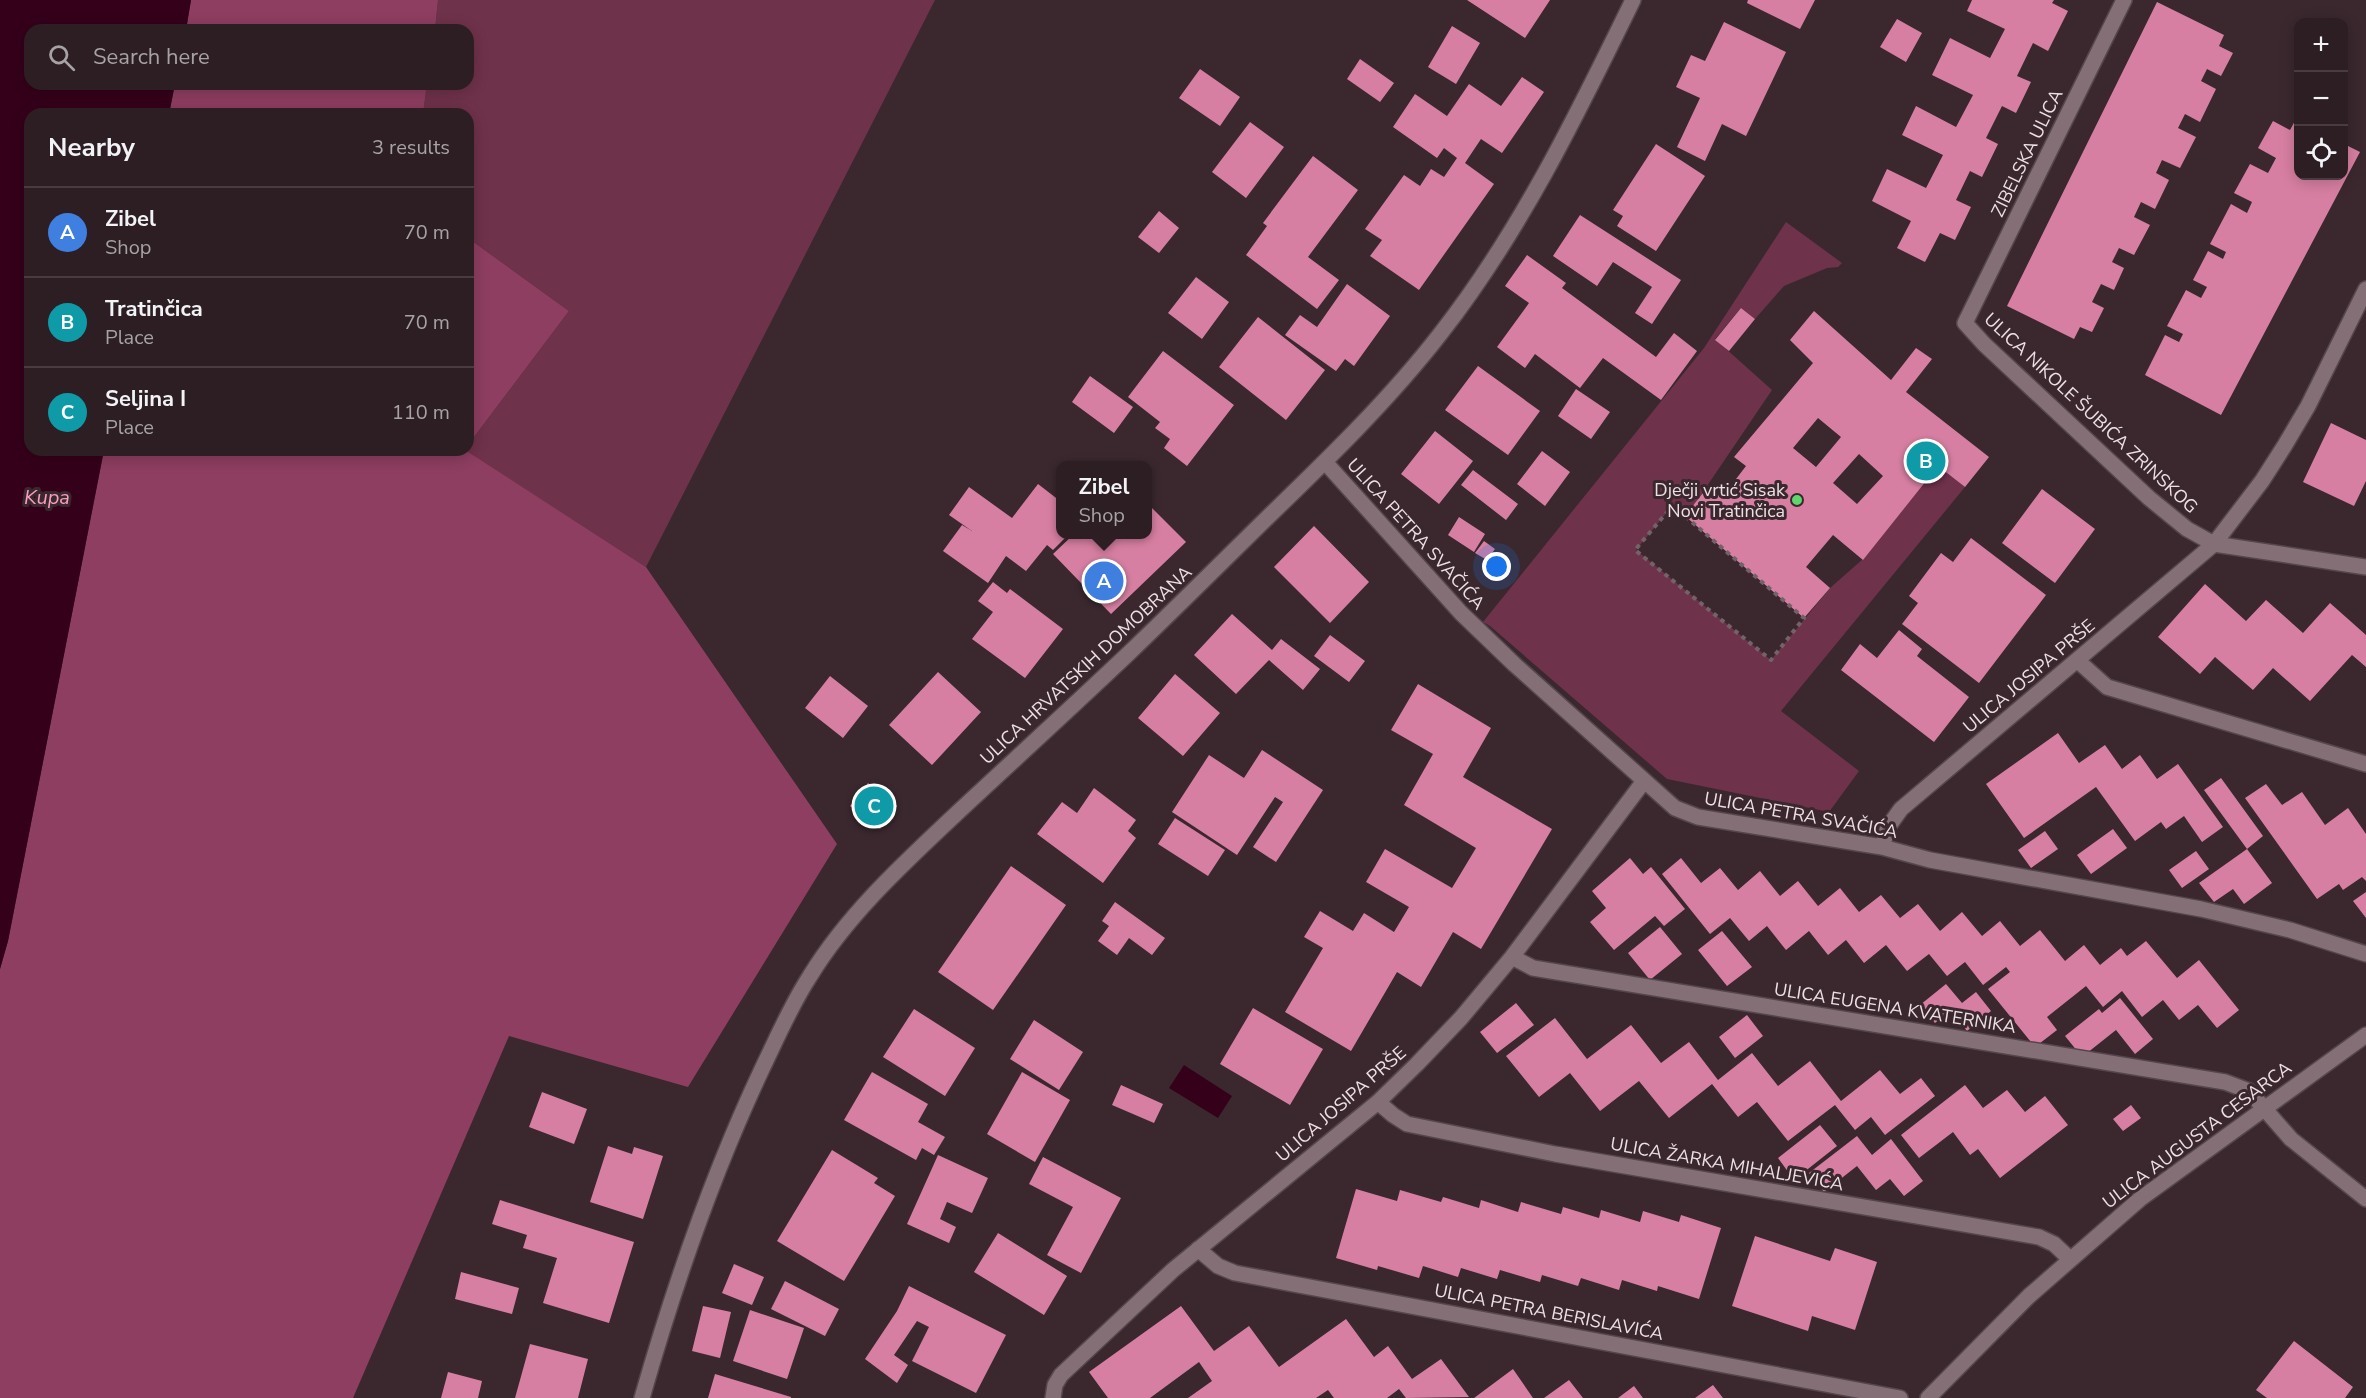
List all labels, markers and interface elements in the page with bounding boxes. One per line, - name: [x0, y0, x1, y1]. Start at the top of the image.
- map controls: [2294, 18, 2348, 180]
- button: +: [2294, 18, 2348, 72]
- search box: [24, 24, 474, 90]
- icon: search: [45, 41, 78, 74]
- text: Search here: [93, 42, 210, 72]
- button: −: [2294, 72, 2348, 126]
- street label: ZIBELSKA ULICA: [1986, 85, 2068, 221]
- button: locate: [2294, 126, 2348, 180]
- text: Nearby: [48, 130, 135, 165]
- text: 3 results: [372, 134, 450, 161]
- text: Zibel: [105, 204, 156, 234]
- text: A: [60, 219, 75, 246]
- text: 70 m: [404, 219, 450, 246]
- text: Shop: [105, 234, 151, 261]
- text: Tratinčica: [105, 294, 203, 324]
- street label: ULICA NIKOLE ŠUBIĆA ZRINSKOG: [1979, 307, 2203, 519]
- text: B: [61, 309, 74, 336]
- text: 70 m: [404, 309, 450, 336]
- text: Place: [105, 324, 154, 351]
- text: Seljina I: [105, 384, 186, 414]
- text: C: [61, 399, 74, 426]
- text: 110 m: [392, 399, 450, 426]
- text: Place: [105, 414, 154, 441]
- pin: B: [1906, 438, 1946, 484]
- street label: ULICA PETRA SVAČIĆA: [1342, 453, 1490, 615]
- popup: [1056, 461, 1152, 539]
- text: Zibel: [1078, 472, 1130, 502]
- place label: Dječji vrtić Sisak Novi Tratinčica: [1654, 478, 1786, 523]
- water label: Kupa: [24, 484, 70, 511]
- marker: Dječji vrtić Sisak Novi Tratinčica: [1790, 493, 1804, 507]
- text: Shop: [1078, 502, 1125, 529]
- your location: [1482, 552, 1511, 581]
- pin: A: [1084, 558, 1124, 604]
- street label: ULICA HRVATSKIH DOMOBRANA: [976, 561, 1196, 769]
- street label: ULICA JOSIPA PRŠE: [1958, 614, 2100, 738]
- pin: C: [854, 784, 894, 828]
- street label: ULICA PETRA SVAČIĆA: [1702, 786, 1900, 844]
- street label: ULICA EUGENA KVATERNIKA: [1772, 977, 2018, 1039]
- street label: ULICA JOSIPA PRŠE: [1271, 1041, 1411, 1167]
- street label: ULICA AUGUSTA CESARCA: [2098, 1056, 2296, 1214]
- street label: ULICA ŽARKA MIHALJEVIĆA: [1608, 1132, 1846, 1196]
- street label: ULICA PETRA BERISLAVIĆA: [1432, 1278, 1666, 1346]

